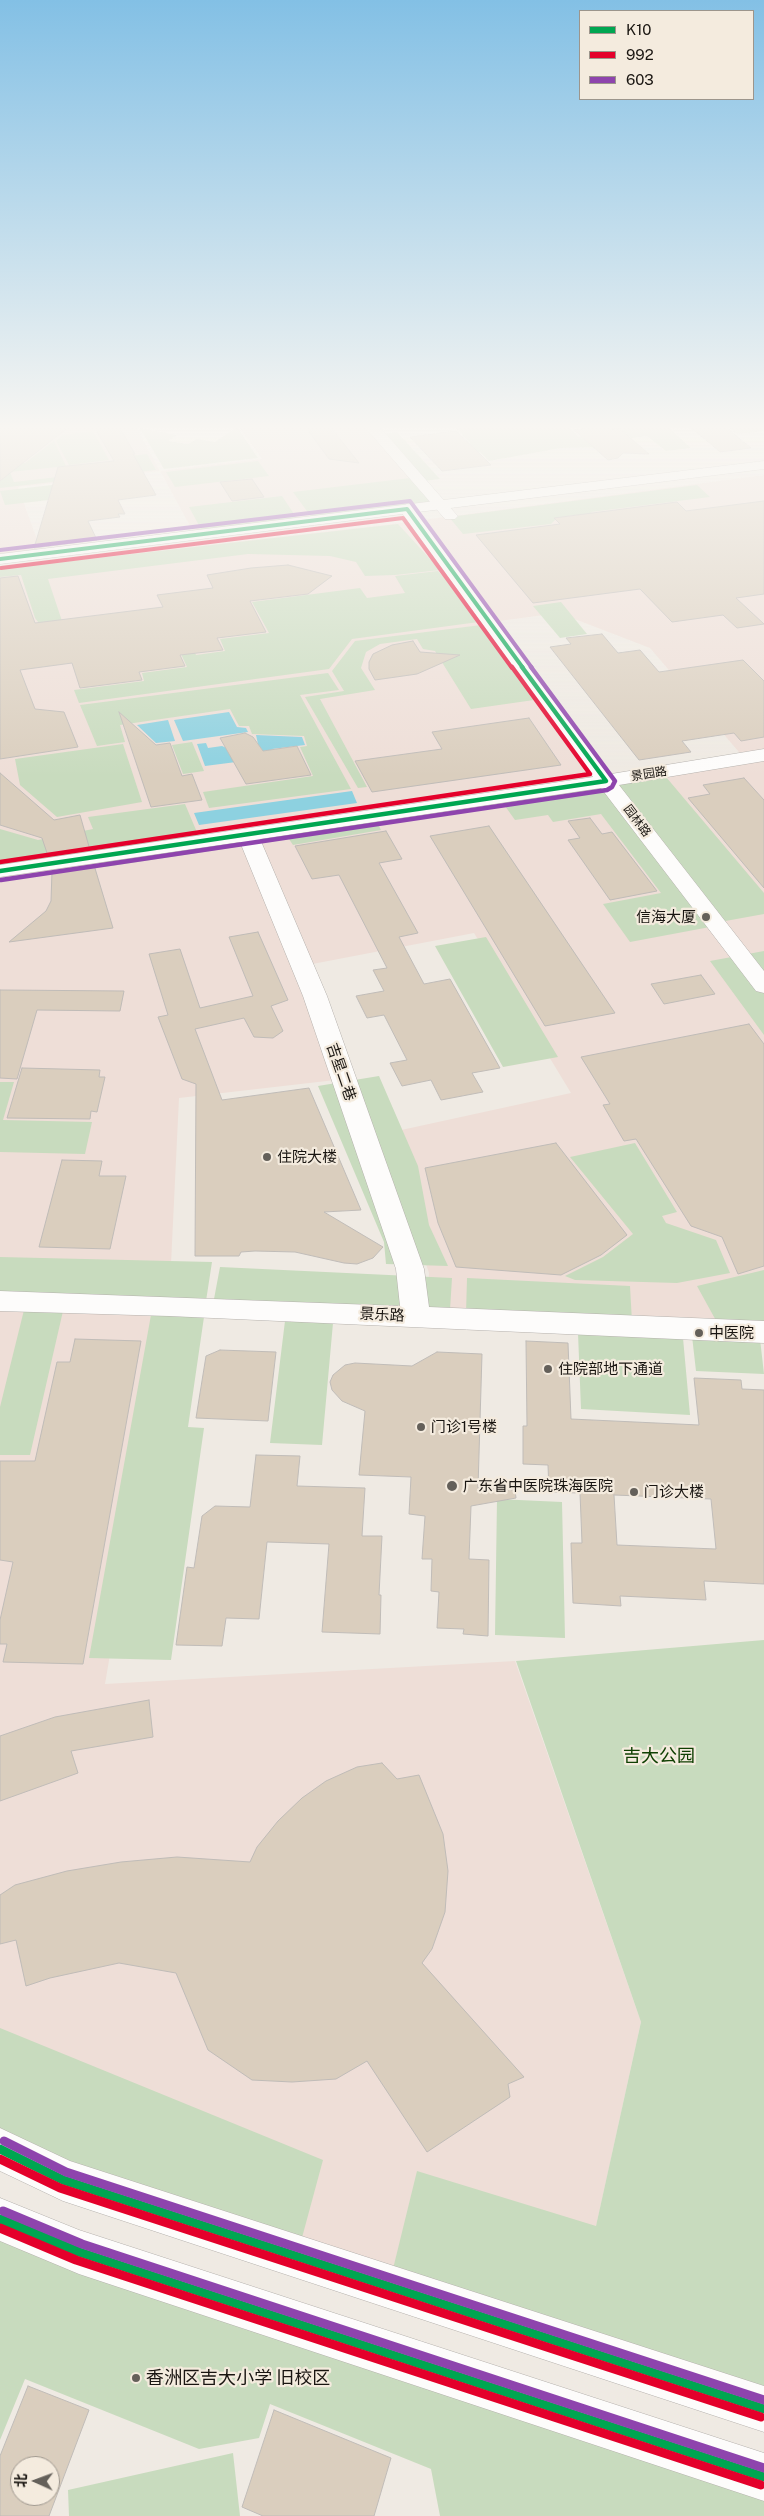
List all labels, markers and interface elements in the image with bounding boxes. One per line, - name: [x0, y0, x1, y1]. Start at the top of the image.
- legend: [579, 10, 754, 100]
- text: K10: [626, 21, 652, 38]
- text: 992: [626, 46, 654, 63]
- text: 603: [626, 71, 654, 88]
- street label: 景园路: [630, 764, 668, 784]
- street label: 园林路: [620, 802, 654, 840]
- place label: 信海大厦: [636, 908, 696, 926]
- marker: 信海大厦: [700, 911, 712, 923]
- street label: 吉星二巷: [323, 1041, 359, 1103]
- place label: 住院大楼: [277, 1148, 337, 1166]
- marker: 住院大楼: [261, 1151, 273, 1163]
- street label: 景乐路: [359, 1305, 405, 1325]
- place label: 中医院: [709, 1324, 754, 1342]
- marker: 中医院: [693, 1327, 705, 1339]
- place label: 住院部地下通道: [558, 1360, 663, 1378]
- marker: 住院部地下通道: [542, 1363, 554, 1375]
- place label: 门诊1号楼: [431, 1418, 497, 1436]
- marker: 门诊1号楼: [415, 1421, 427, 1433]
- place label: 广东省中医院珠海医院: [463, 1477, 613, 1495]
- marker: 广东省中医院珠海医院: [445, 1479, 459, 1493]
- place label: 门诊大楼: [644, 1483, 704, 1501]
- marker: 门诊大楼: [628, 1486, 640, 1498]
- park label: 吉大公园: [623, 1745, 695, 1767]
- place label: 香洲区吉大小学 旧校区: [146, 2367, 330, 2389]
- marker: 香洲区吉大小学 旧校区: [130, 2372, 142, 2384]
- north arrow: [10, 2456, 60, 2506]
- text: 北: [13, 2473, 29, 2488]

